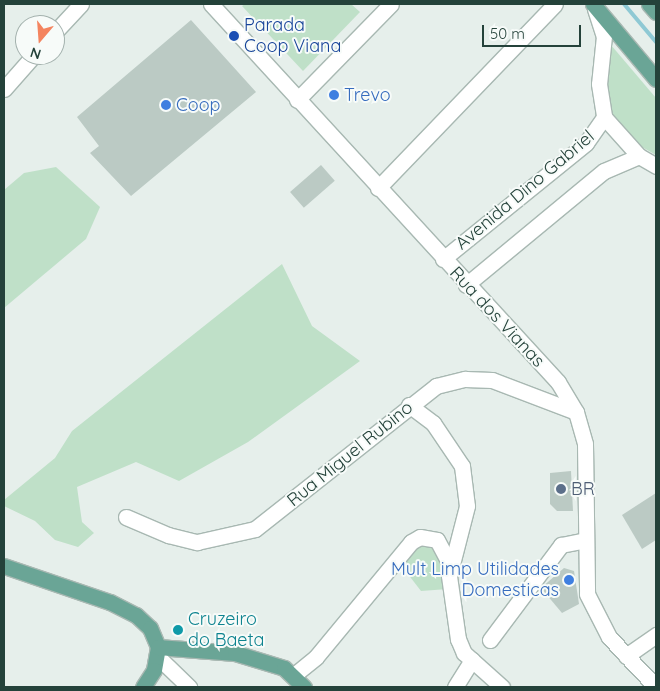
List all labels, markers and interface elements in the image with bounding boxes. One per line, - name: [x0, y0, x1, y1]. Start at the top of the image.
- north arrow: [15, 15, 65, 65]
- place label: Parada Coop Viana: [244, 15, 341, 58]
- scale bar: [485, 15, 584, 47]
- text: 50 m: [490, 24, 525, 43]
- marker: Parada Coop Viana: [228, 30, 240, 42]
- text: N: [28, 43, 43, 63]
- place label: Trevo: [344, 84, 391, 106]
- marker: Trevo: [328, 89, 340, 101]
- place label: Coop: [176, 94, 220, 116]
- marker: Coop: [160, 99, 172, 111]
- street label: Avenida Dino Gabriel: [451, 126, 599, 254]
- street label: Rua dos Vianas: [445, 262, 549, 372]
- street label: Rua Miguel Rubino: [283, 397, 417, 511]
- place label: BR: [571, 478, 595, 500]
- marker: BR: [555, 483, 567, 495]
- place label: Mult Limp Utilidades Domesticas: [391, 559, 559, 602]
- marker: Mult Limp Utilidades Domesticas: [563, 574, 575, 586]
- place label: Cruzeiro do Baeta: [188, 609, 264, 652]
- marker: Cruzeiro do Baeta: [172, 624, 184, 636]

